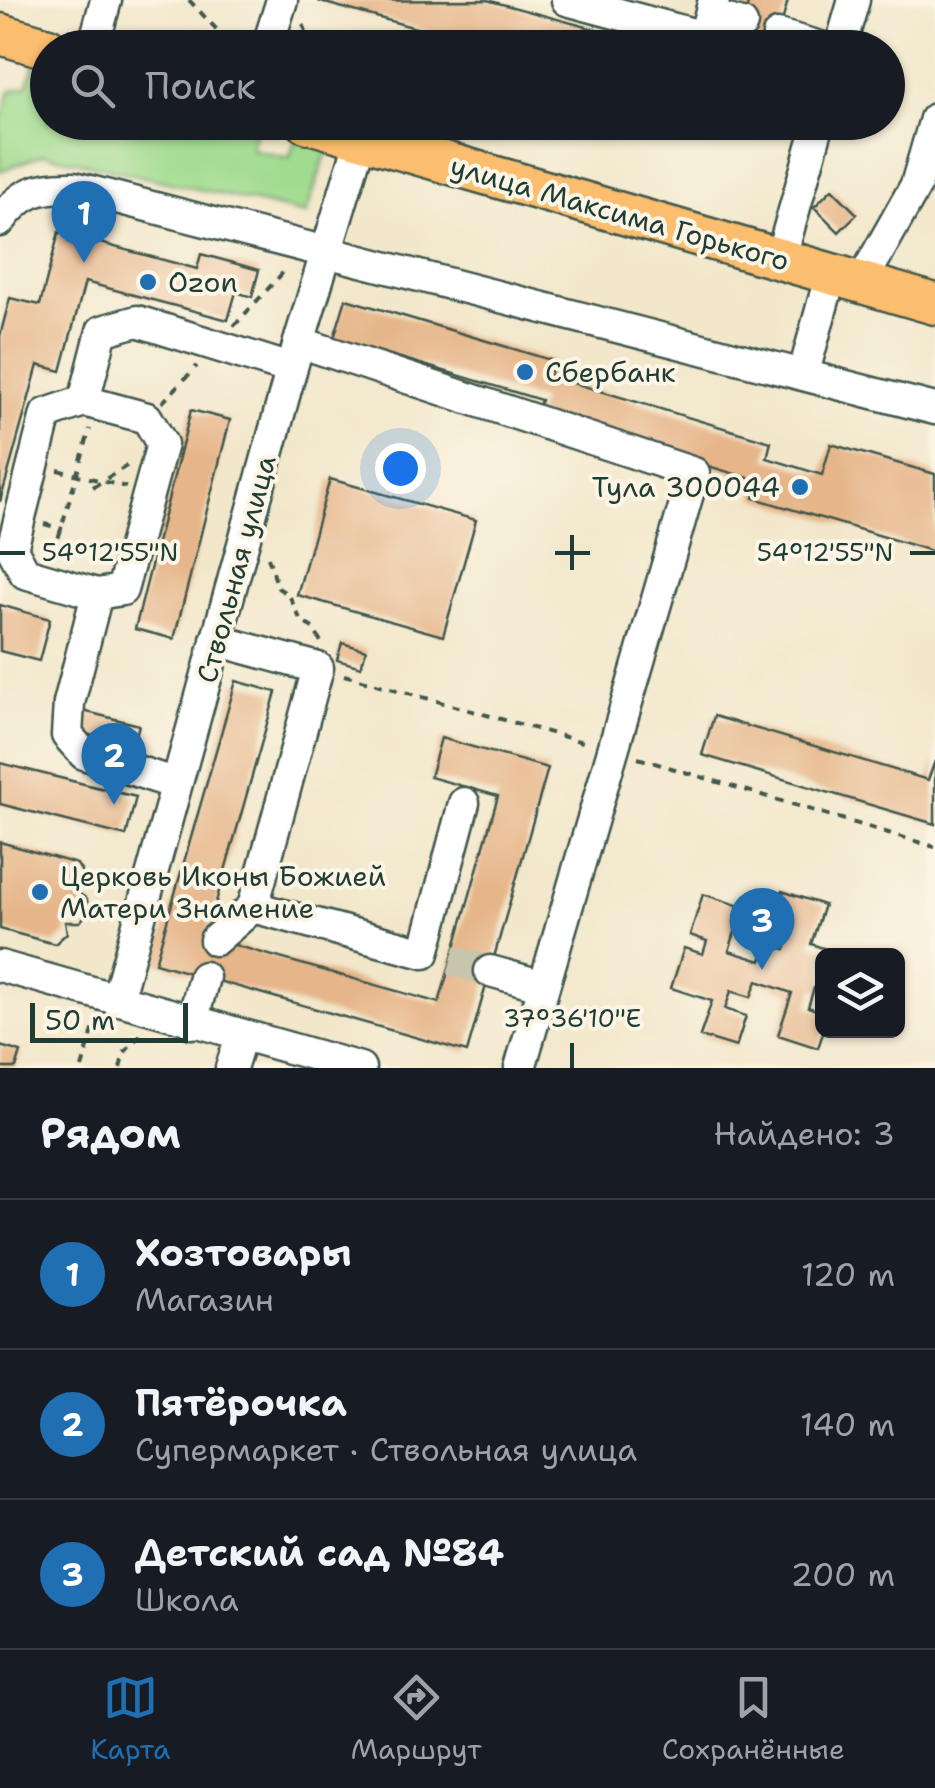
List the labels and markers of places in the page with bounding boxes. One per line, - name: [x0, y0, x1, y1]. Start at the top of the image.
- pin: 1: [52, 180, 116, 263]
- place label: Ozon: [168, 263, 238, 301]
- marker: Ozon: [137, 271, 159, 293]
- place label: Сбербанк: [545, 353, 676, 391]
- marker: Сбербанк: [514, 361, 536, 383]
- place label: Тула 300044: [592, 468, 780, 506]
- marker: Тула 300044: [789, 476, 811, 498]
- pin: 2: [82, 722, 146, 805]
- place label: Церковь Иконы Божией Матери Знамение: [60, 857, 386, 927]
- marker: Церковь Иконы Божией Матери Знамение: [29, 881, 51, 903]
- pin: 3: [730, 888, 794, 970]

